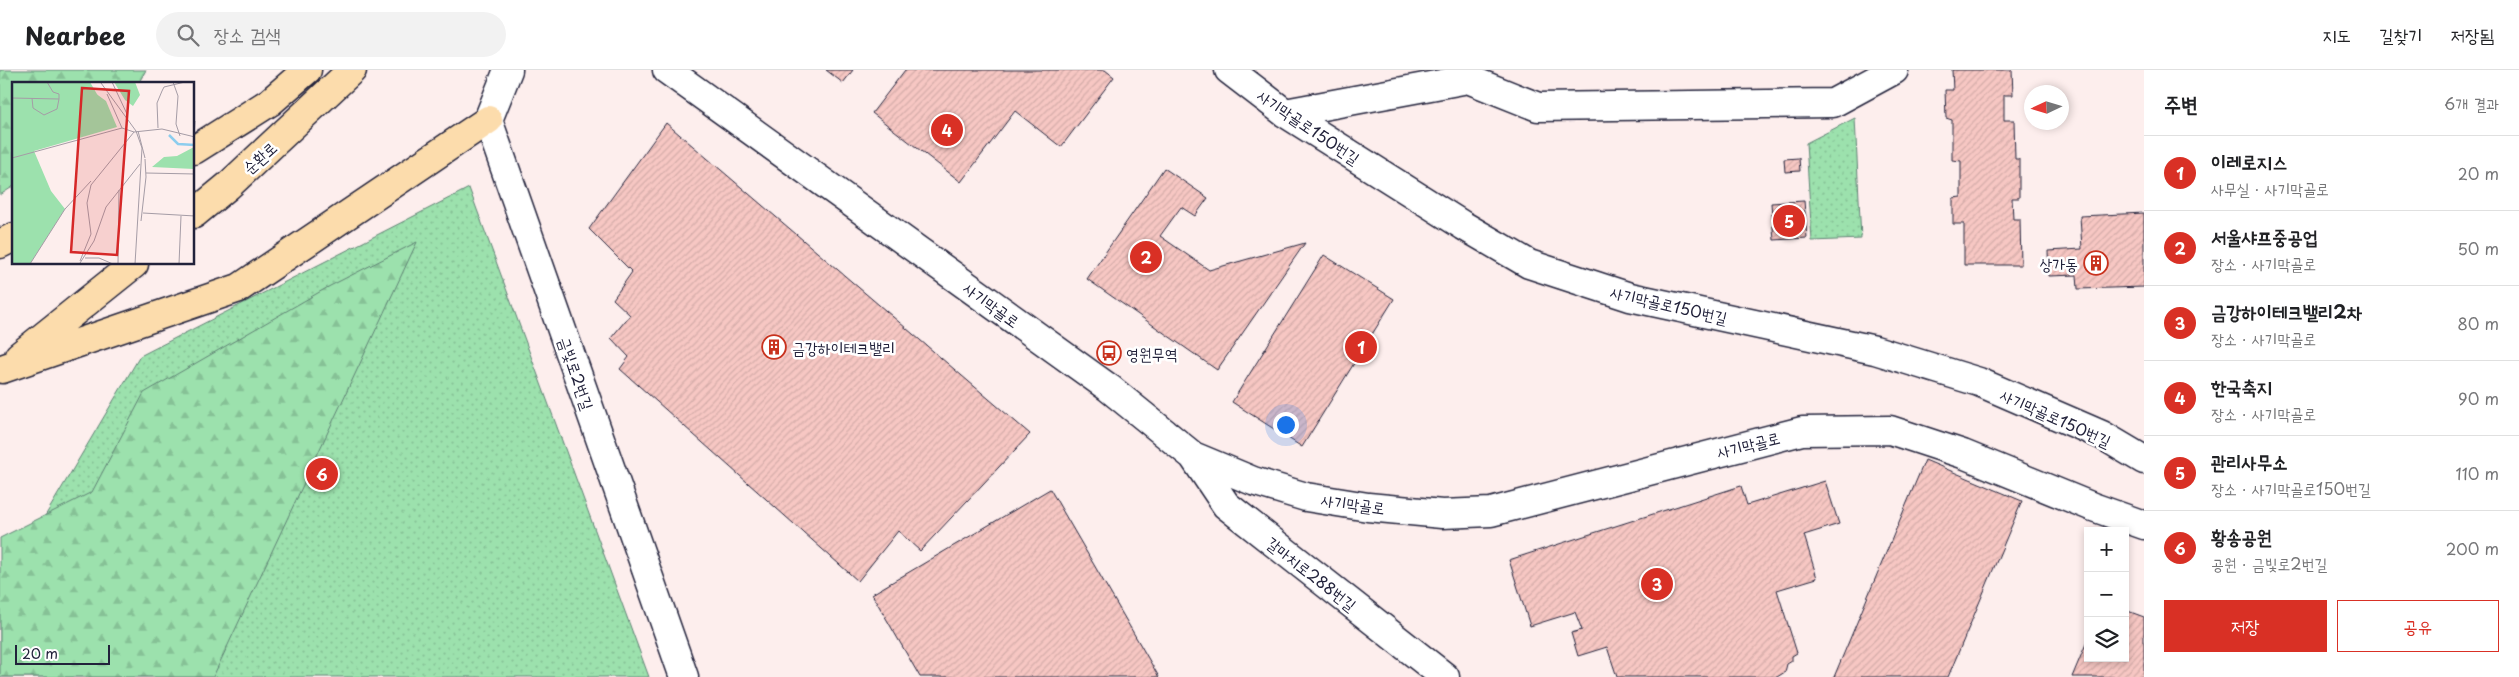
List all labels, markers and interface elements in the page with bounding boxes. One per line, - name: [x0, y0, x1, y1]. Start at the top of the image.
- search box: [156, 12, 506, 57]
- text: Nearbee: [25, 17, 126, 53]
- text: 장소 검색: [214, 20, 281, 48]
- icon: search: [174, 21, 202, 49]
- text: 지도: [2322, 21, 2351, 48]
- text: 길찾기: [2379, 21, 2423, 48]
- text: 저장됨: [2451, 21, 2494, 48]
- inset map: [12, 82, 195, 265]
- street label: 사기막골로150번길: [1253, 83, 1365, 169]
- north arrow: [2024, 85, 2069, 130]
- text: 주변: [2164, 87, 2198, 119]
- text: 6개 결과: [2444, 91, 2499, 115]
- pin: 4: [931, 111, 963, 149]
- street label: 순환로: [237, 135, 281, 179]
- text: 이레로지스: [2211, 147, 2287, 175]
- text: 1: [2176, 161, 2184, 185]
- text: 20 m: [2458, 161, 2499, 185]
- text: 사무실 · 사기막골로: [2211, 176, 2329, 200]
- pin: 5: [1773, 202, 1805, 240]
- text: 서울샤프중공업: [2211, 222, 2318, 250]
- text: 2: [2174, 236, 2186, 260]
- text: 50 m: [2458, 236, 2499, 260]
- pin: 2: [1130, 238, 1162, 276]
- building icon: 상가동: [2083, 250, 2109, 276]
- place label: 상가동: [2039, 251, 2078, 275]
- text: 장소 · 사기막골로: [2211, 251, 2316, 275]
- street label: 사기막골로: [959, 275, 1025, 333]
- street label: 사기막골로150번길: [1608, 279, 1730, 329]
- text: 금강하이테크밸리2차: [2211, 297, 2362, 325]
- text: 3: [2175, 311, 2185, 335]
- text: 80 m: [2457, 311, 2499, 335]
- text: 장소 · 사기막골로: [2211, 326, 2316, 350]
- pin: 1: [1345, 328, 1377, 366]
- street label: 금빛로2번길: [553, 333, 601, 413]
- building icon: 금강하이테크밸리: [761, 334, 787, 360]
- place label: 금강하이테크밸리: [792, 335, 895, 359]
- bus stop icon: 영원무역: [1096, 340, 1122, 366]
- place label: 영원무역: [1126, 341, 1178, 365]
- text: 한국축지: [2211, 372, 2272, 400]
- street label: 사기막골로150번길: [1997, 382, 2115, 452]
- text: 4: [2175, 386, 2185, 410]
- text: 90 m: [2458, 386, 2499, 410]
- text: 장소 · 사기막골로: [2211, 401, 2316, 425]
- your location: [1273, 412, 1299, 438]
- street label: 사기막골로: [1714, 425, 1782, 463]
- text: 관리사무소: [2211, 447, 2287, 475]
- pin: 6: [306, 455, 338, 493]
- text: 5: [2175, 461, 2185, 485]
- text: 110 m: [2456, 461, 2499, 485]
- text: 장소 · 사기막골로150번길: [2211, 476, 2371, 500]
- street label: 사기막골로: [1319, 487, 1387, 519]
- text: 황송공원: [2211, 522, 2272, 550]
- map controls: [2084, 527, 2129, 662]
- button: +: [2084, 527, 2129, 572]
- street label: 갈마치로288번길: [1262, 530, 1362, 616]
- text: 6: [2174, 536, 2186, 560]
- text: 200 m: [2446, 536, 2499, 560]
- text: 공원 · 금빛로2번길: [2211, 551, 2327, 575]
- pin: 3: [1641, 565, 1673, 603]
- button: −: [2084, 572, 2129, 617]
- button: 저장: [2164, 600, 2327, 652]
- button: 공유: [2337, 600, 2499, 652]
- button: layers: [2084, 617, 2129, 662]
- scale bar: [15, 642, 110, 665]
- text: 20 m: [22, 643, 58, 664]

